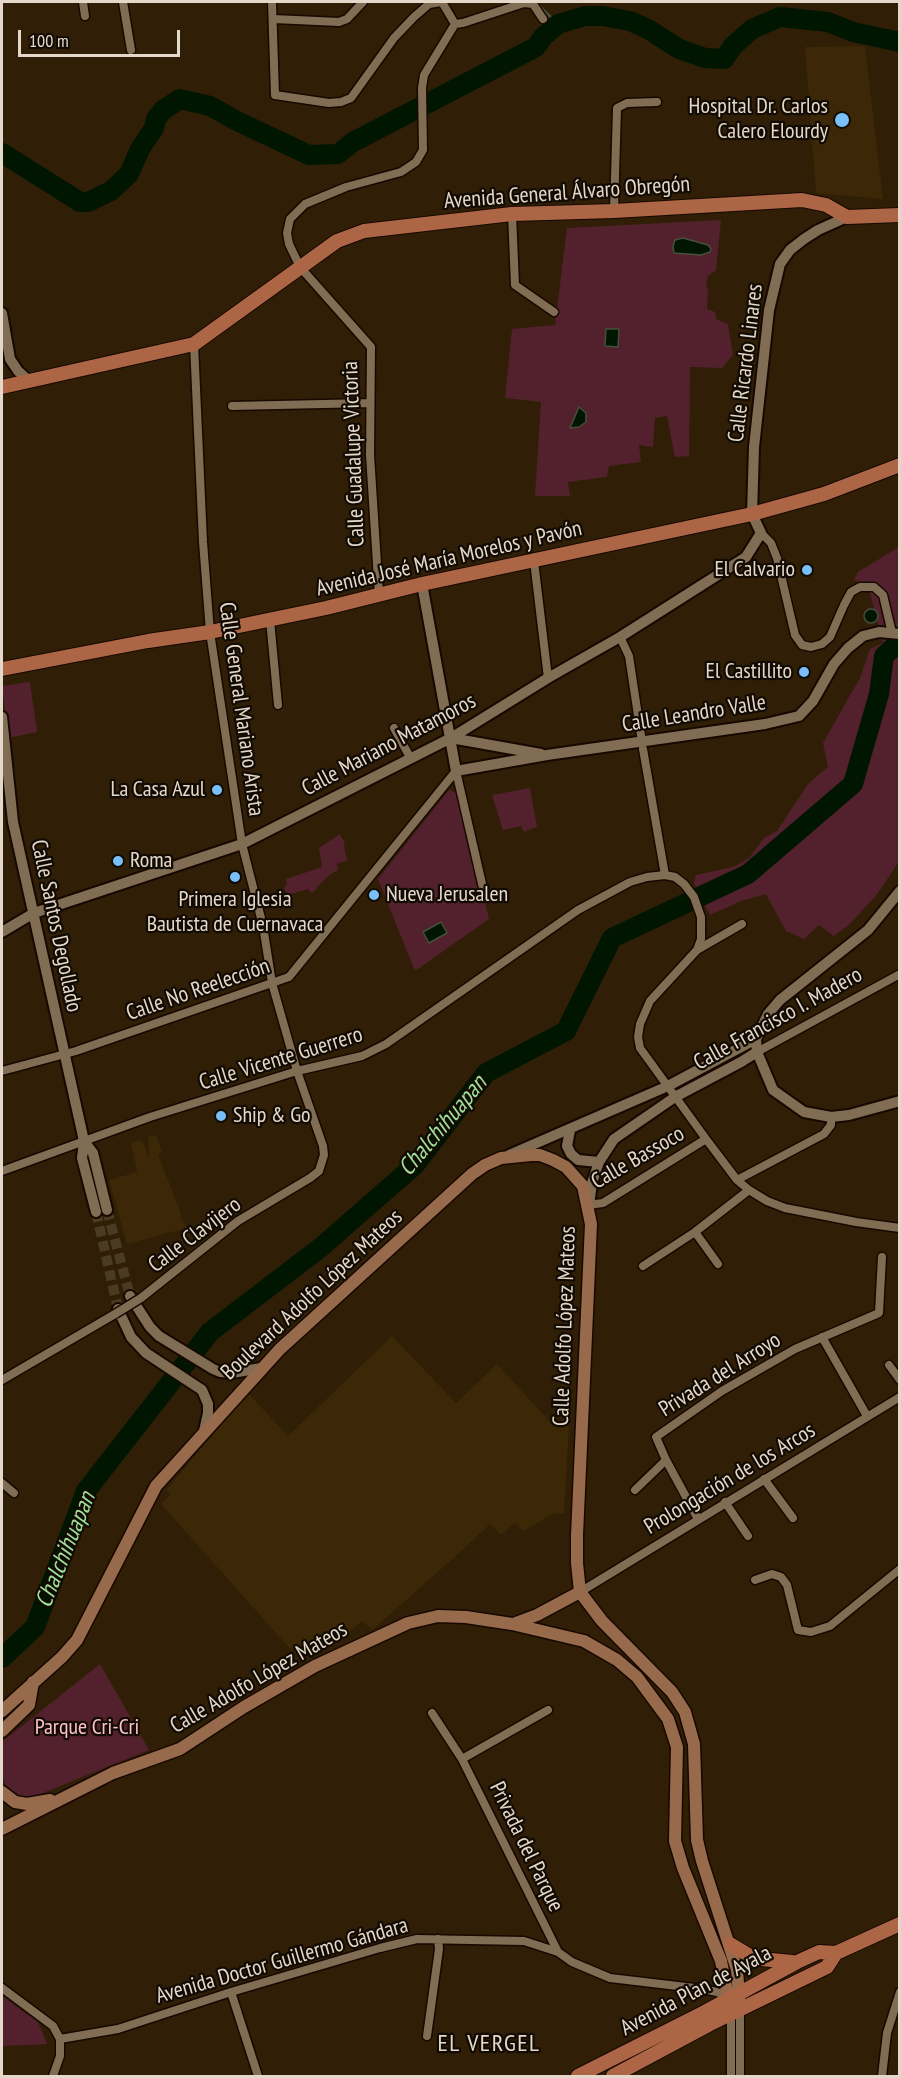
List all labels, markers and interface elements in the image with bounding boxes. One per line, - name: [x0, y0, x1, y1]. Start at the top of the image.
- scale bar: [21, 18, 183, 56]
- text: 100 m: [29, 29, 69, 52]
- place label: Hospital Dr. Carlos Calero Elourdy: [689, 94, 828, 146]
- marker: Hospital Dr. Carlos Calero Elourdy: [833, 111, 851, 129]
- street label: Avenida General Álvaro Obregón: [443, 171, 691, 215]
- street label: Calle Ricardo Linares: [723, 282, 769, 444]
- street label: Calle Guadalupe Victoria: [338, 361, 370, 547]
- street label: Avenida José María Morelos y Pavón: [314, 516, 584, 602]
- place label: El Calvario: [714, 557, 795, 583]
- marker: El Calvario: [800, 563, 814, 577]
- street label: Calle General Mariano Arista: [213, 600, 269, 818]
- place label: El Castillito: [706, 659, 792, 685]
- marker: El Castillito: [797, 665, 811, 679]
- street label: Calle Mariano Matamoros: [297, 688, 481, 802]
- street label: Calle Leandro Valle: [620, 690, 768, 738]
- place label: La Casa Azul: [111, 777, 205, 803]
- marker: La Casa Azul: [210, 783, 224, 797]
- street label: Calle Santos Degollado: [25, 837, 87, 1015]
- place label: Roma: [130, 848, 172, 874]
- marker: Roma: [111, 854, 125, 868]
- marker: Primera Iglesia Bautista de Cuernavaca: [228, 870, 242, 884]
- place label: Nueva Jerusalen: [386, 882, 508, 908]
- place label: Primera Iglesia Bautista de Cuernavaca: [147, 887, 323, 938]
- marker: Nueva Jerusalen: [367, 888, 381, 902]
- street label: Calle No Reelección: [123, 953, 273, 1027]
- street label: Calle Francisco I. Madero: [689, 962, 867, 1076]
- street label: Calle Vicente Guerrero: [196, 1022, 366, 1096]
- water label: Chalchihuapan: [393, 1070, 493, 1182]
- place label: Ship & Go: [233, 1103, 311, 1129]
- marker: Ship & Go: [214, 1109, 228, 1123]
- street label: Calle Bassoco: [587, 1121, 689, 1195]
- street label: Calle Clavijero: [143, 1192, 247, 1278]
- street label: Boulevard Adolfo López Mateos: [216, 1204, 408, 1386]
- street label: Calle Adolfo López Mateos: [548, 1226, 582, 1426]
- street label: Privada del Arroyo: [654, 1327, 786, 1423]
- street label: Prolongación de los Arcos: [640, 1418, 820, 1540]
- water label: Chalchihuapan: [30, 1488, 102, 1612]
- street label: Calle Adolfo López Mateos: [166, 1617, 352, 1739]
- park label: Parque Cri-Cri: [35, 1715, 139, 1741]
- street label: Privada del Parque: [483, 1778, 569, 1916]
- street label: Avenida Doctor Guillermo Gándara: [153, 1912, 411, 2010]
- street label: Avenida Plan de Ayala: [616, 1940, 776, 2042]
- district label: EL VERGEL: [437, 2030, 541, 2058]

